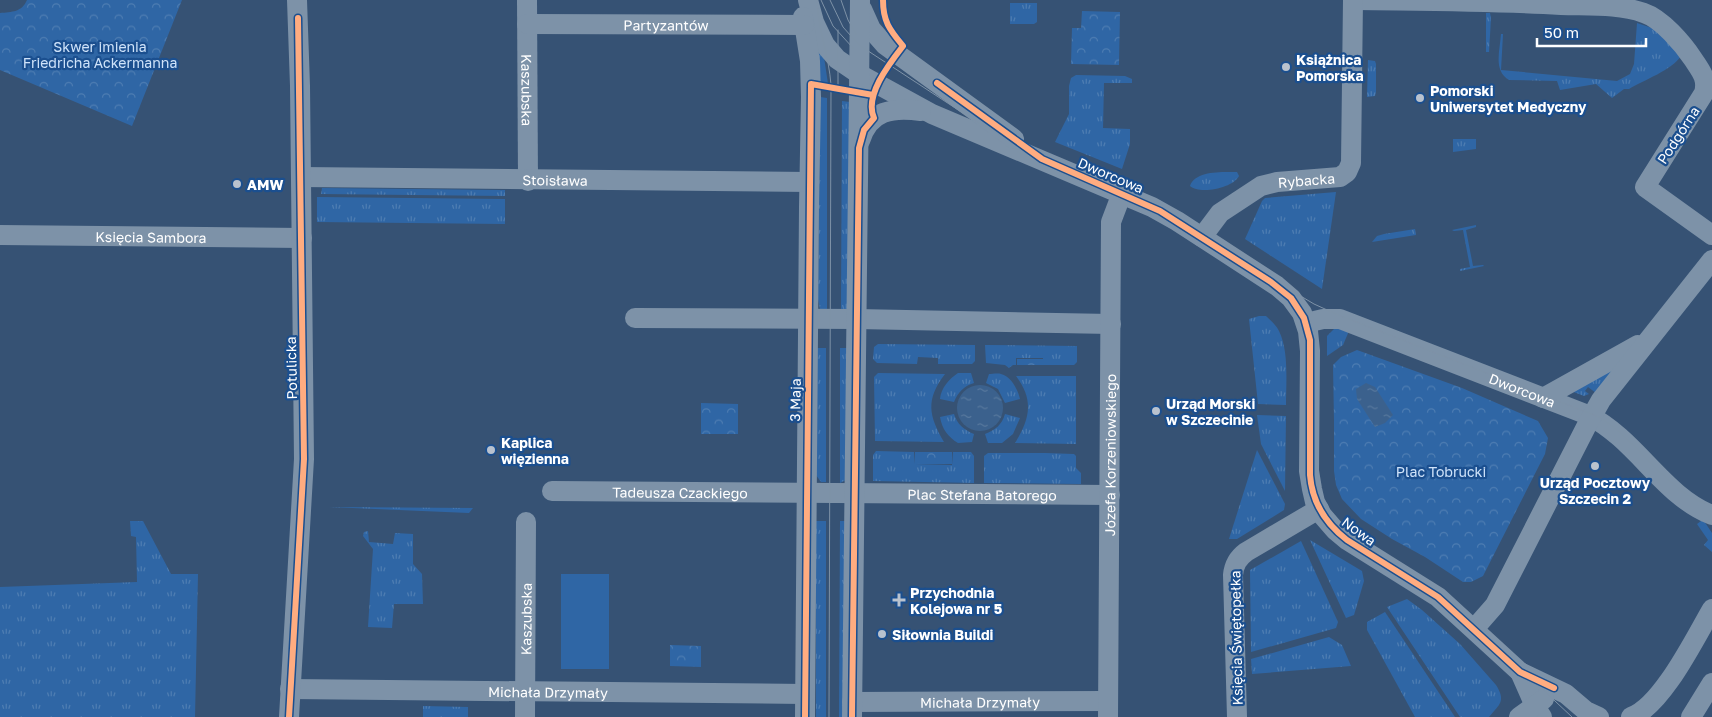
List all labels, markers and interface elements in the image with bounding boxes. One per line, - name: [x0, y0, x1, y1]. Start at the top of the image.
- scale bar: [1537, 15, 1646, 47]
- street label: Partyzantów: [623, 16, 709, 33]
- text: 50 m: [1544, 23, 1579, 41]
- park label: Skwer imienia Friedricha Ackermanna: [23, 38, 177, 71]
- place label: Książnica Pomorska: [1296, 51, 1364, 84]
- street label: Kaszubska: [519, 54, 536, 126]
- marker: Książnica Pomorska: [1280, 61, 1292, 73]
- place label: Pomorski Uniwersytet Medyczny: [1430, 82, 1587, 115]
- marker: Pomorski Uniwersytet Medyczny: [1414, 92, 1426, 104]
- street label: Podgórna: [1653, 103, 1703, 167]
- street label: Dworcowa: [1076, 154, 1146, 196]
- street label: Rybacka: [1277, 169, 1336, 190]
- street label: Stoisława: [522, 171, 588, 188]
- place label: AMW: [247, 176, 283, 193]
- marker: AMW: [231, 178, 243, 190]
- street label: Księcia Sambora: [95, 227, 207, 246]
- street label: Potulicka: [282, 336, 300, 400]
- street label: Dworcowa: [1487, 369, 1558, 410]
- street label: Józefa Korzeniowskiego: [1101, 374, 1119, 536]
- street label: 3 Maja: [786, 378, 804, 422]
- place label: Urząd Morski w Szczecinie: [1166, 395, 1255, 428]
- marker: Urząd Morski w Szczecinie: [1150, 405, 1162, 417]
- place label: Kaplica więzienna: [501, 434, 569, 467]
- marker: Kaplica więzienna: [485, 444, 497, 456]
- marker: Urząd Pocztowy Szczecin 2: [1589, 460, 1601, 472]
- park label: Plac Tobrucki: [1396, 463, 1486, 480]
- place label: Urząd Pocztowy Szczecin 2: [1540, 474, 1651, 507]
- street label: Tadeusza Czackiego: [612, 483, 748, 501]
- street label: Plac Stefana Batorego: [907, 485, 1057, 503]
- street label: Nowa: [1339, 513, 1379, 549]
- street label: Księcia Świętopełka: [1226, 570, 1246, 706]
- street label: Kaszubska: [517, 583, 534, 655]
- place label: Przychodnia Kolejowa nr 5: [910, 584, 1003, 617]
- marker: Przychodnia Kolejowa nr 5: [892, 593, 906, 607]
- place label: Siłownia Buildi: [892, 626, 994, 643]
- marker: Siłownia Buildi: [876, 628, 888, 640]
- street label: Michała Drzymały: [488, 682, 608, 701]
- street label: Michała Drzymały: [920, 693, 1040, 710]

